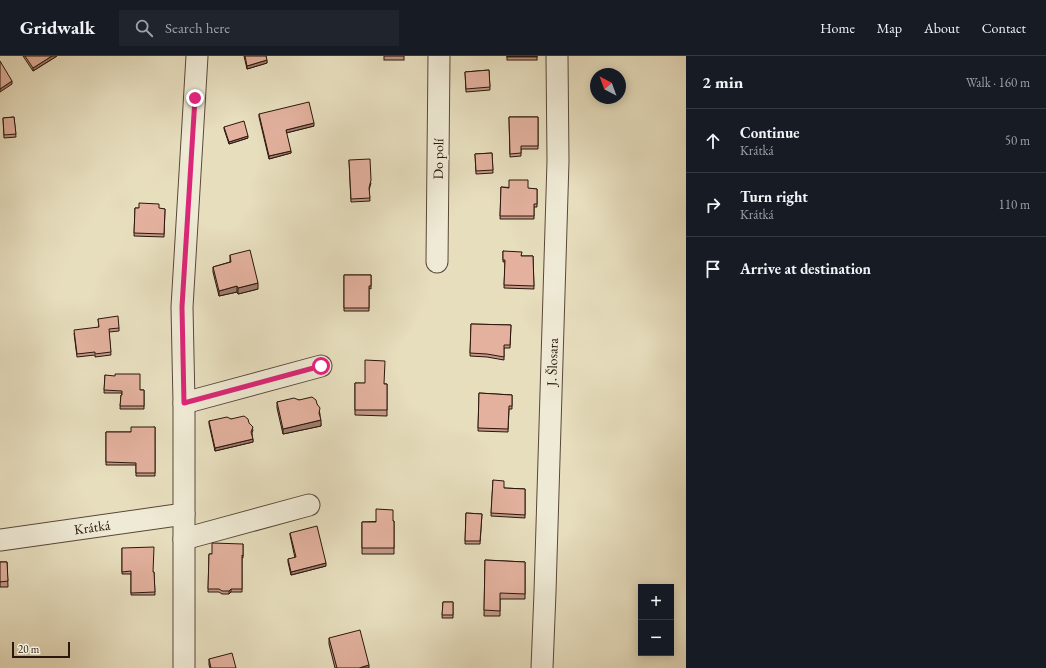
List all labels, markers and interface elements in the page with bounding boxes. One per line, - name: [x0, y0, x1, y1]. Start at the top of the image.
- search box: [119, 10, 399, 46]
- text: Gridwalk: [20, 15, 95, 40]
- icon: search: [133, 17, 155, 39]
- text: Search here: [165, 18, 230, 37]
- text: Home: [820, 19, 855, 37]
- text: Map: [877, 19, 902, 37]
- text: About: [924, 19, 960, 37]
- text: Contact: [982, 19, 1026, 37]
- north arrow: [590, 68, 626, 104]
- text: 2 min: [702, 71, 743, 93]
- text: Walk · 160 m: [966, 74, 1030, 91]
- route end: [186, 89, 204, 107]
- text: Continue: [740, 123, 800, 142]
- icon: ahead: [702, 130, 724, 152]
- text: 50 m: [1005, 132, 1030, 149]
- street label: Do polí: [429, 138, 447, 180]
- text: Krátká: [740, 142, 774, 159]
- text: Turn right: [740, 187, 808, 206]
- icon: right: [702, 194, 724, 216]
- text: 110 m: [999, 196, 1030, 213]
- text: Krátká: [740, 206, 774, 223]
- icon: arrive: [702, 258, 724, 280]
- text: Arrive at destination: [740, 259, 871, 278]
- street label: J. Šlosara: [542, 337, 562, 387]
- route start: [312, 357, 330, 375]
- street label: Krátká: [73, 516, 112, 538]
- map controls: [638, 584, 674, 656]
- button: +: [638, 584, 674, 620]
- button: −: [638, 620, 674, 656]
- scale bar: [12, 640, 70, 659]
- text: 20 m: [18, 642, 39, 656]

